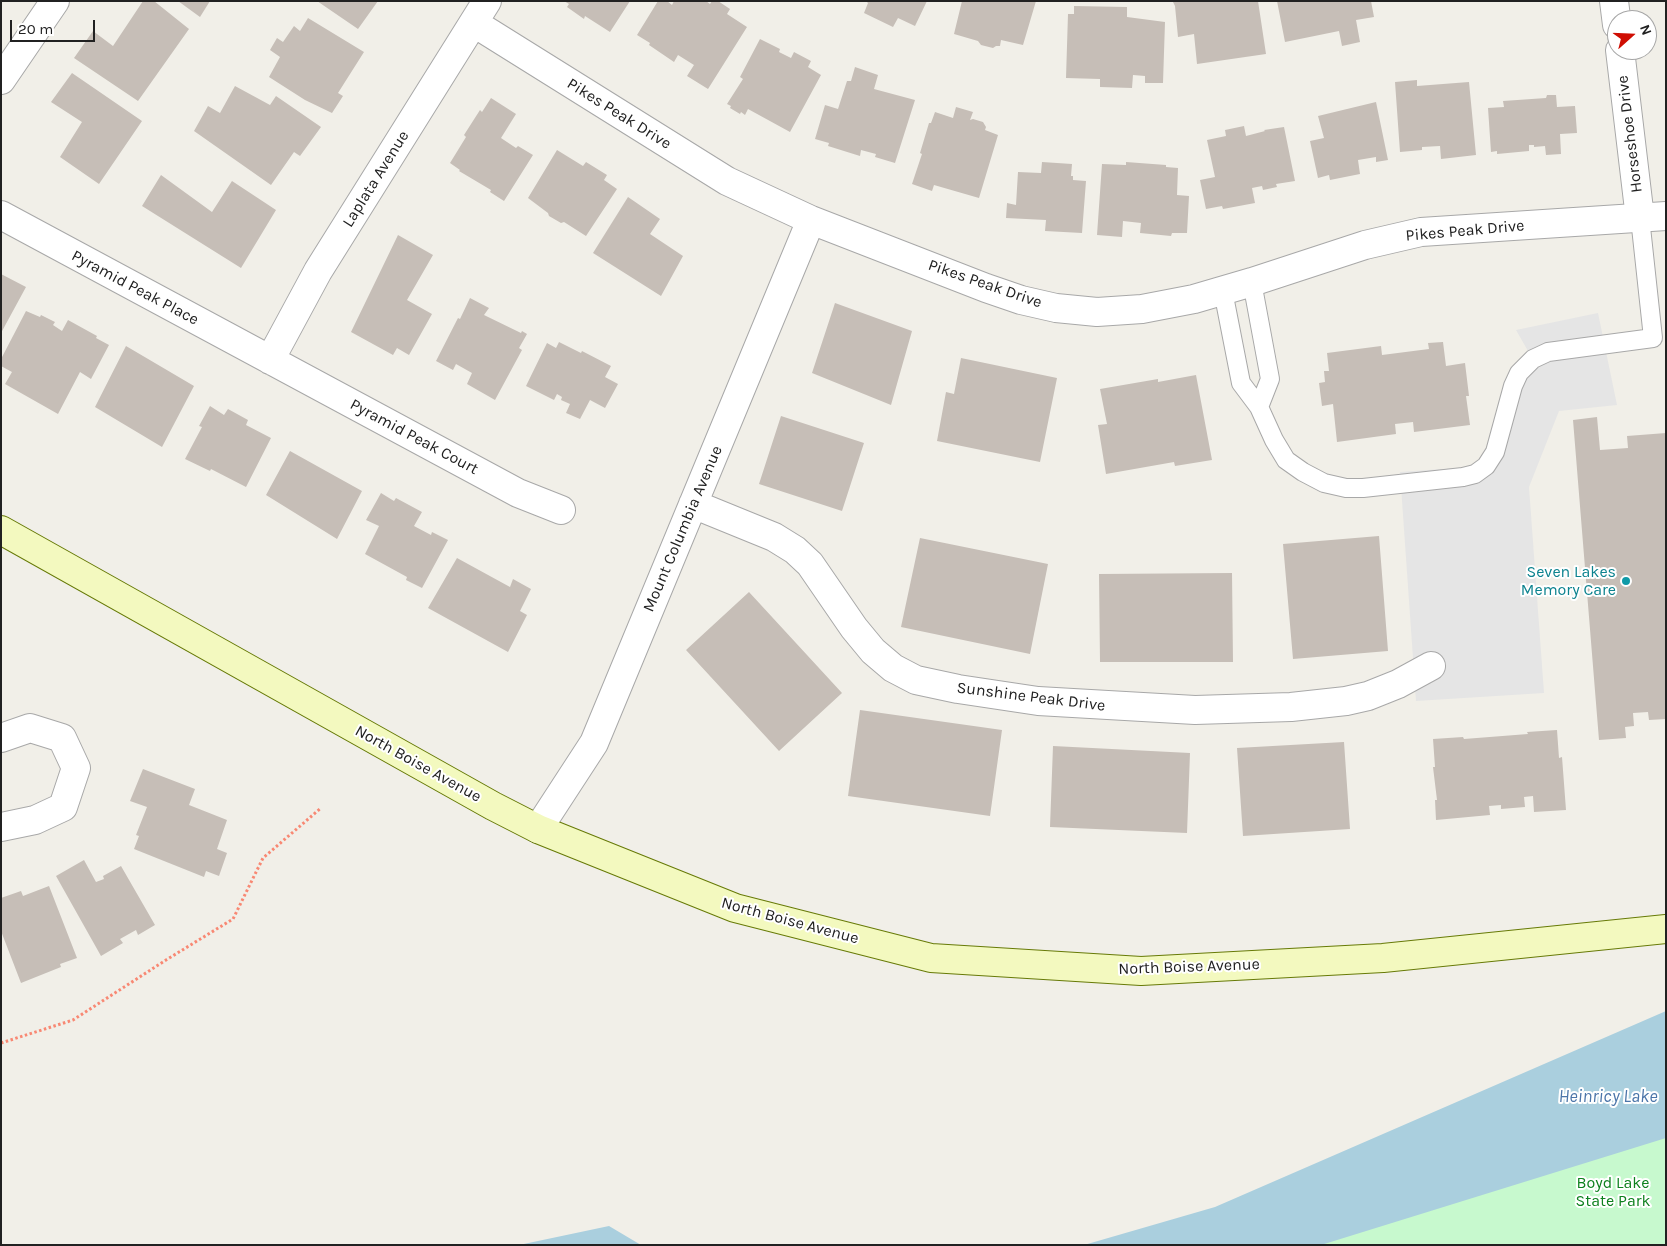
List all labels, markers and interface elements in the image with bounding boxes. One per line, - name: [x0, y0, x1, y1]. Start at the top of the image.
- scale bar: [12, 10, 98, 42]
- north arrow: [1607, 10, 1657, 60]
- text: 20 m: [18, 20, 53, 38]
- text: N: [1636, 22, 1655, 38]
- street label: Pikes Peak Drive: [563, 74, 675, 154]
- street label: Horseshoe Drive: [1613, 74, 1647, 194]
- street label: Laplata Avenue: [339, 127, 413, 231]
- street label: Pikes Peak Drive: [1405, 216, 1525, 246]
- street label: Pyramid Peak Place: [68, 246, 202, 330]
- street label: Pikes Peak Drive: [926, 256, 1044, 312]
- street label: Pyramid Peak Court: [347, 395, 481, 479]
- street label: Mount Columbia Avenue: [639, 443, 727, 615]
- place label: Seven Lakes Memory Care: [1521, 562, 1616, 600]
- marker: Seven Lakes Memory Care: [1620, 575, 1632, 587]
- street label: Sunshine Peak Drive: [956, 678, 1106, 716]
- street label: North Boise Avenue: [351, 721, 485, 807]
- street label: North Boise Avenue: [719, 893, 861, 949]
- street label: North Boise Avenue: [1118, 955, 1260, 979]
- water label: Heinricy Lake: [1559, 1086, 1657, 1108]
- park label: Boyd Lake State Park: [1576, 1173, 1650, 1211]

